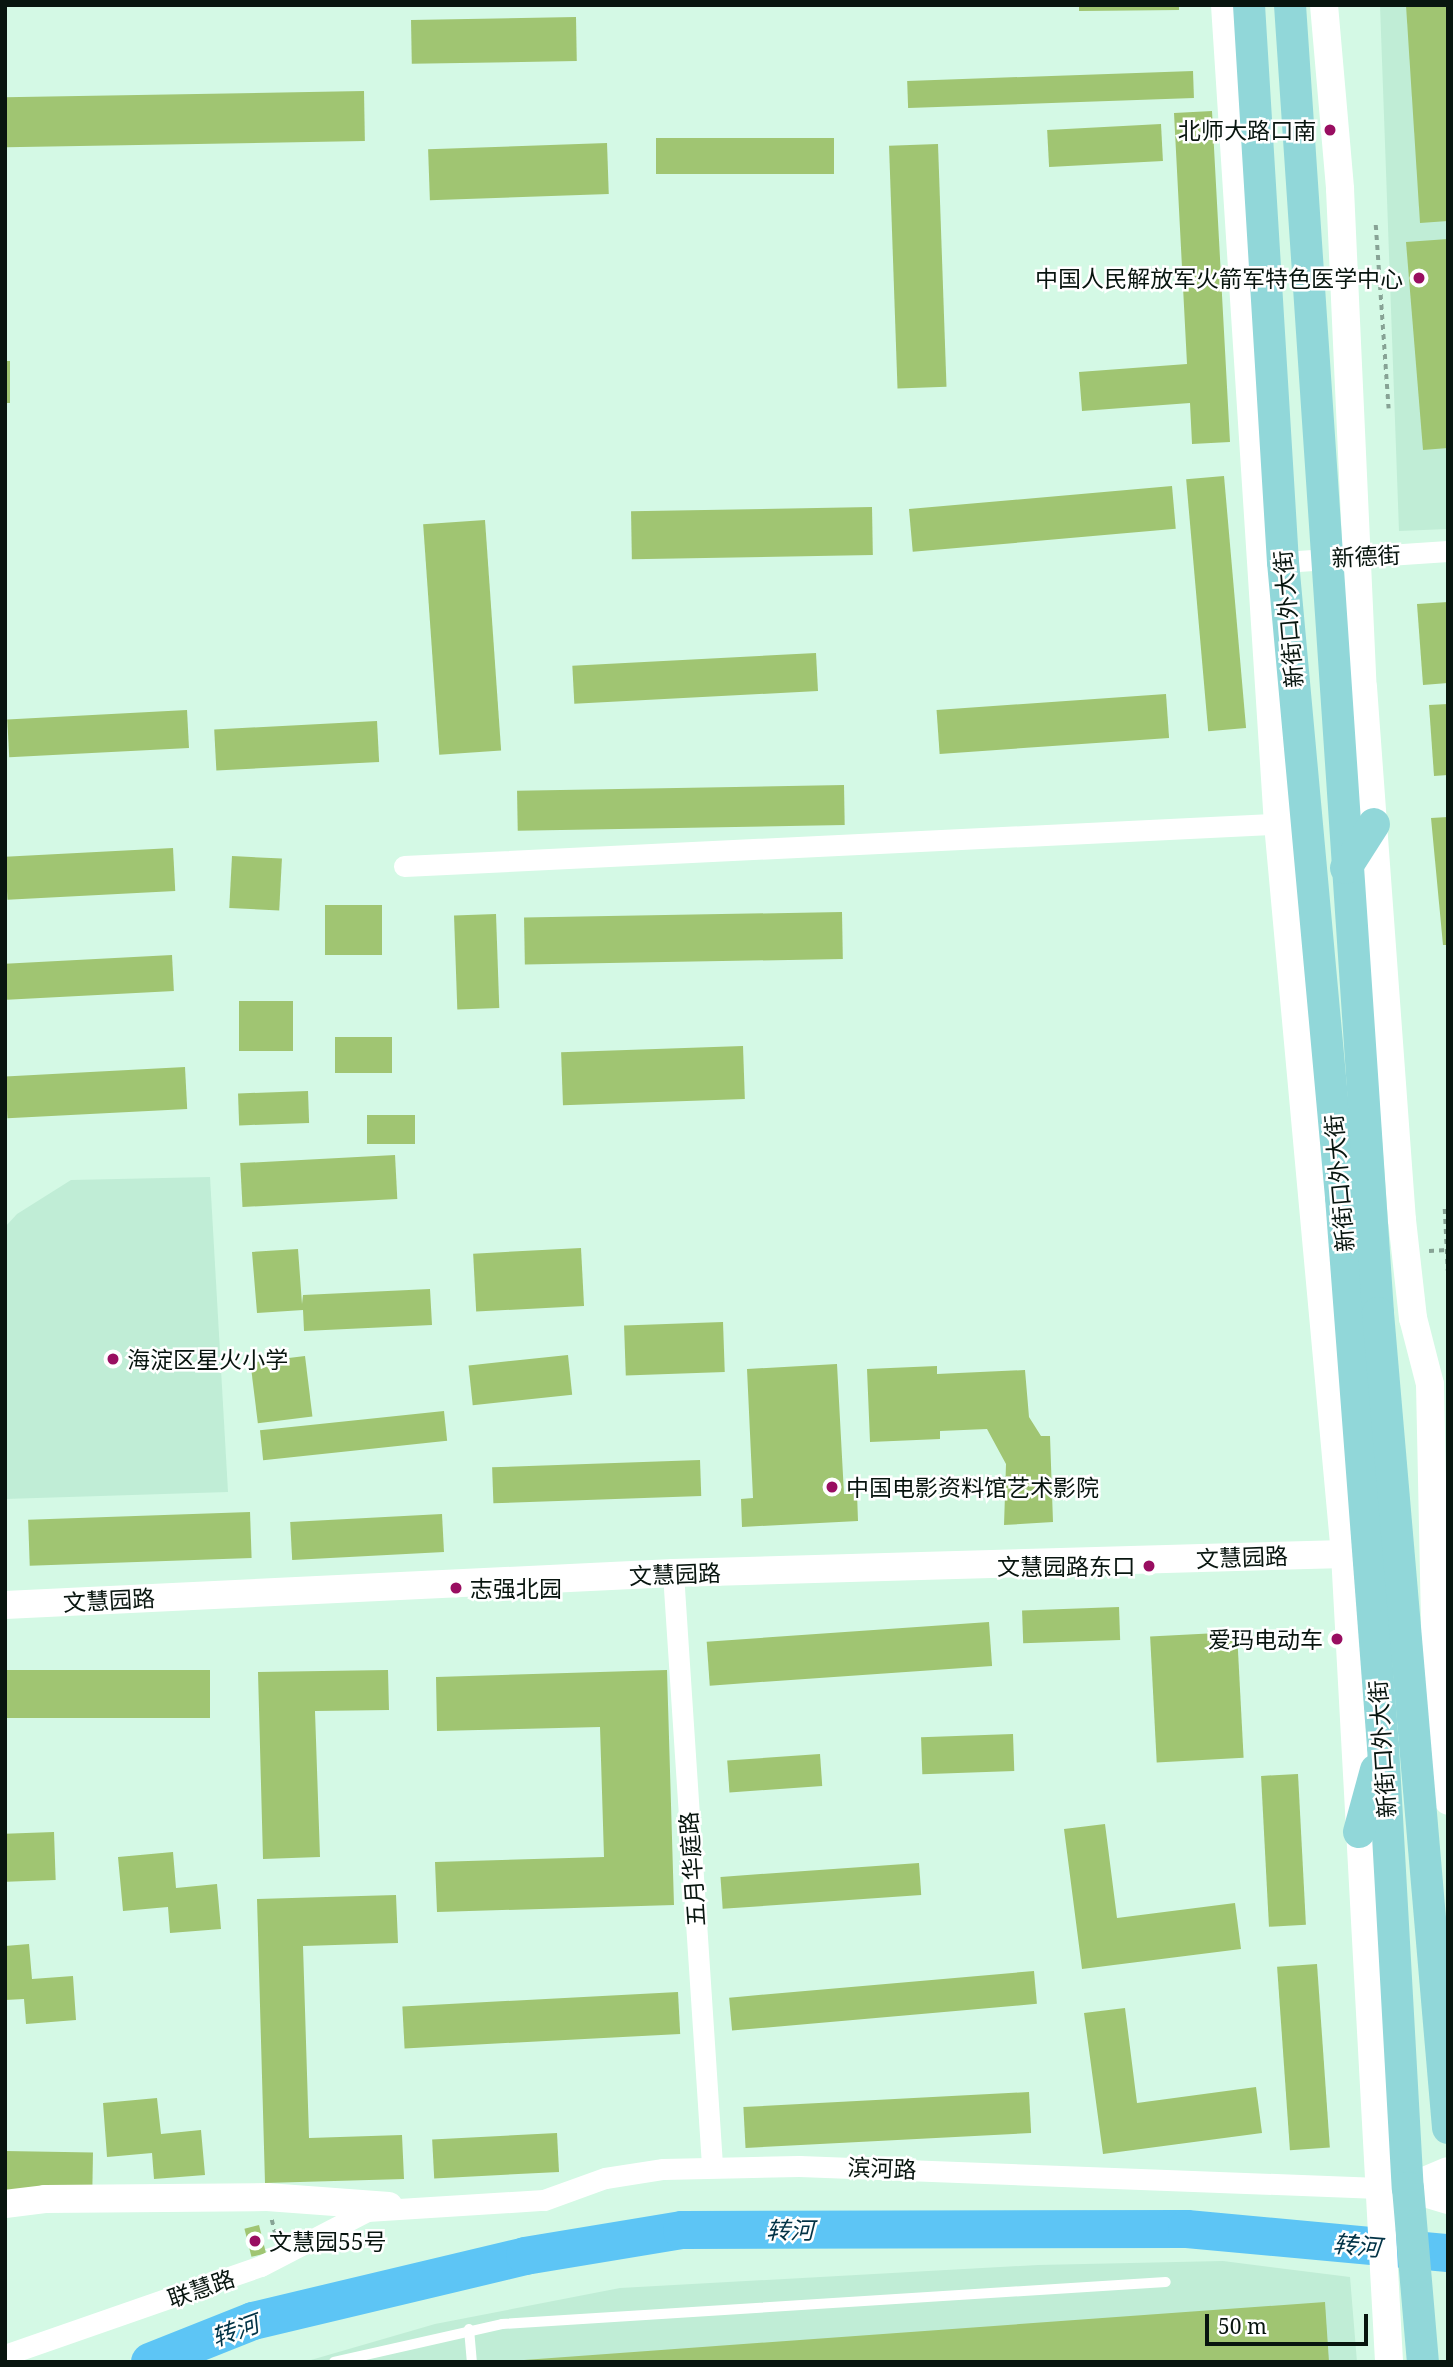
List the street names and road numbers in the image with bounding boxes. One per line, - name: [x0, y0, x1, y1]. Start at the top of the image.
- street label: 新德街: [1331, 540, 1401, 572]
- street label: 新街口外大街: [1268, 549, 1308, 689]
- street label: 新街口外大街: [1319, 1113, 1359, 1253]
- street label: 文慧园路: [1196, 1542, 1288, 1572]
- street label: 文慧园路: [629, 1559, 721, 1589]
- street label: 文慧园路: [62, 1584, 156, 1616]
- street label: 新街口外大街: [1363, 1679, 1401, 1819]
- street label: 五月华庭路: [674, 1811, 710, 1927]
- street label: 滨河路: [847, 2153, 917, 2183]
- street label: 联慧路: [164, 2264, 238, 2312]

